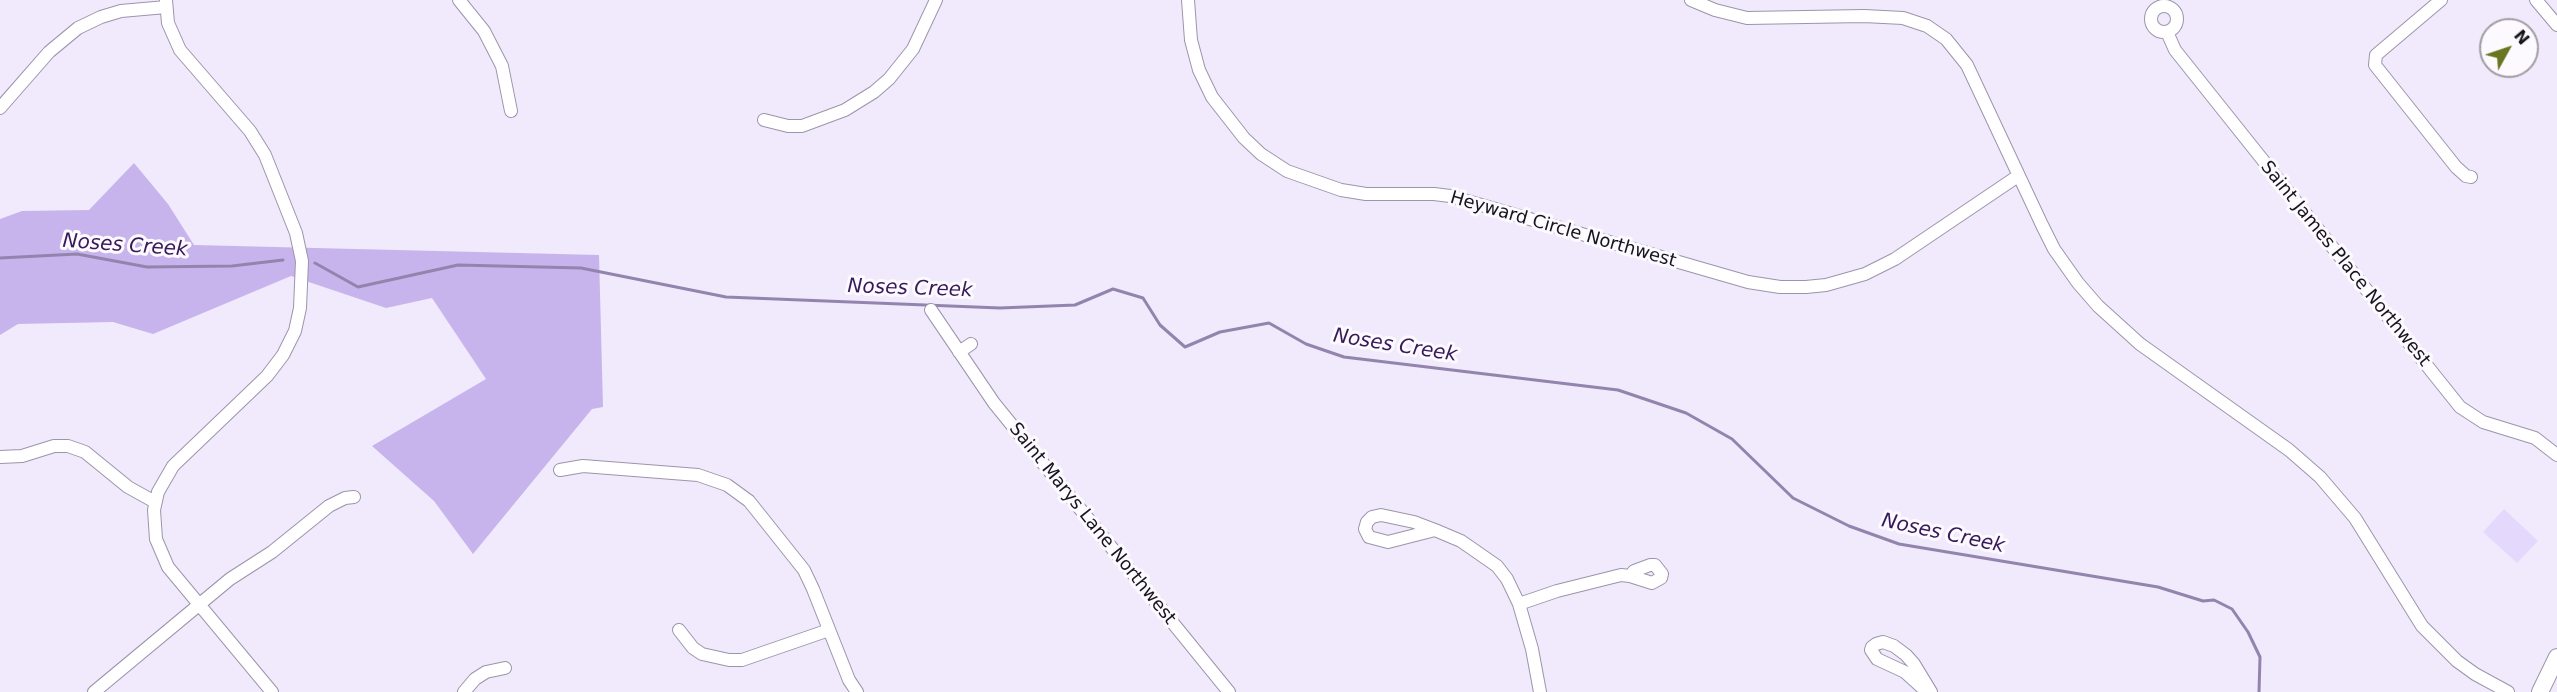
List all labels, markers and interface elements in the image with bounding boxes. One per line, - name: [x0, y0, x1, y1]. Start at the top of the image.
- north arrow: [2479, 18, 2539, 78]
- text: N: [2510, 26, 2533, 49]
- street label: Saint James Place Northwest: [2255, 157, 2435, 371]
- street label: Heyward Circle Northwest: [1448, 187, 1678, 273]
- water label: Noses Creek: [62, 230, 188, 262]
- water label: Noses Creek: [847, 275, 973, 303]
- water label: Noses Creek: [1331, 324, 1459, 368]
- street label: Saint Marys Lane Northwest: [1004, 419, 1180, 629]
- water label: Noses Creek: [1879, 509, 2007, 559]

